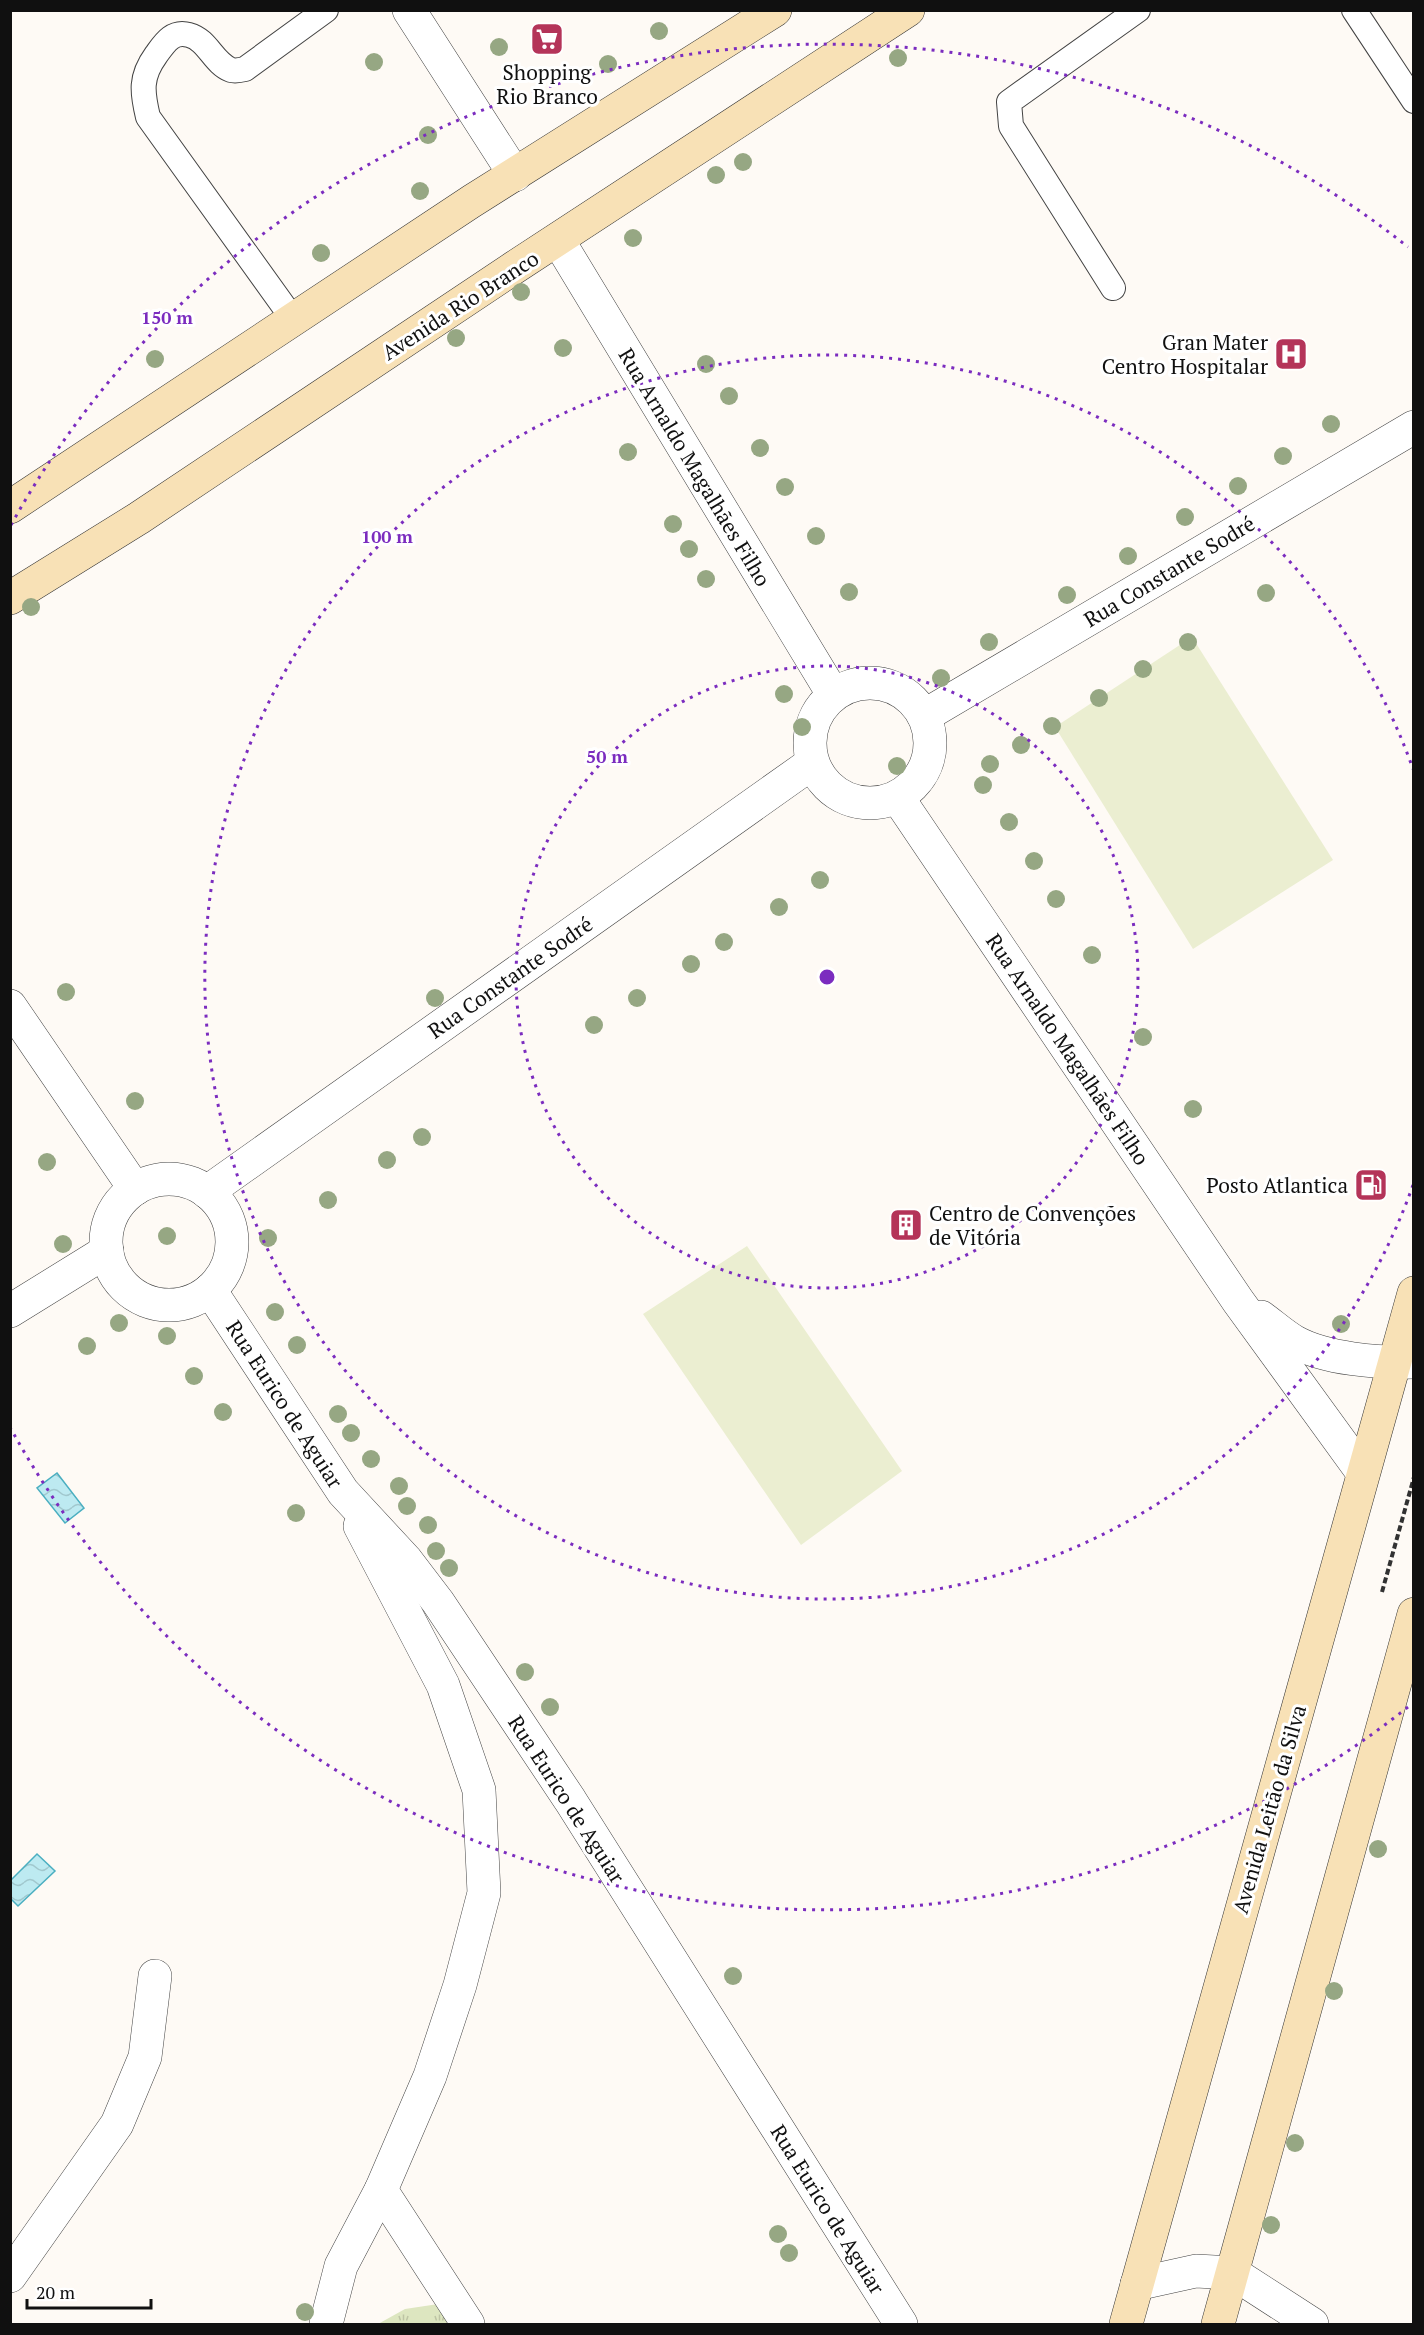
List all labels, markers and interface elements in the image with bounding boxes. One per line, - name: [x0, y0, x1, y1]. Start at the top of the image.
- supermarket icon: Shopping Rio Branco: [529, 21, 565, 57]
- place label: Shopping Rio Branco: [496, 58, 598, 110]
- street label: Avenida Rio Branco: [376, 244, 544, 366]
- text: 150 m: [141, 305, 193, 329]
- place label: Gran Mater Centro Hospitalar: [1102, 328, 1268, 380]
- hospital icon: Gran Mater Centro Hospitalar: [1273, 336, 1309, 372]
- street label: Rua Arnaldo Magalhães Filho: [613, 343, 777, 591]
- street label: Rua Constante Sodré: [1078, 509, 1260, 633]
- text: 100 m: [361, 524, 413, 548]
- text: 50 m: [586, 744, 628, 768]
- street label: Rua Constante Sodré: [422, 910, 598, 1044]
- street label: Rua Arnaldo Magalhães Filho: [980, 928, 1156, 1170]
- centre of rings: [817, 967, 837, 987]
- fuel station icon: Posto Atlantica: [1353, 1167, 1389, 1203]
- place label: Posto Atlantica: [1206, 1171, 1348, 1199]
- place label: Centro de Convenções de Vitória: [929, 1199, 1136, 1251]
- building icon: Centro de Convenções de Vitória: [888, 1207, 924, 1243]
- street label: Rua Eurico de Aguiar: [220, 1315, 350, 1493]
- street label: Avenida Leitão da Silva: [1226, 1701, 1312, 1917]
- street label: Rua Eurico de Aguiar: [502, 1710, 632, 1888]
- street label: Rua Eurico de Aguiar: [765, 2119, 891, 2299]
- scale bar: [27, 2272, 152, 2310]
- text: 20 m: [36, 2280, 76, 2304]

